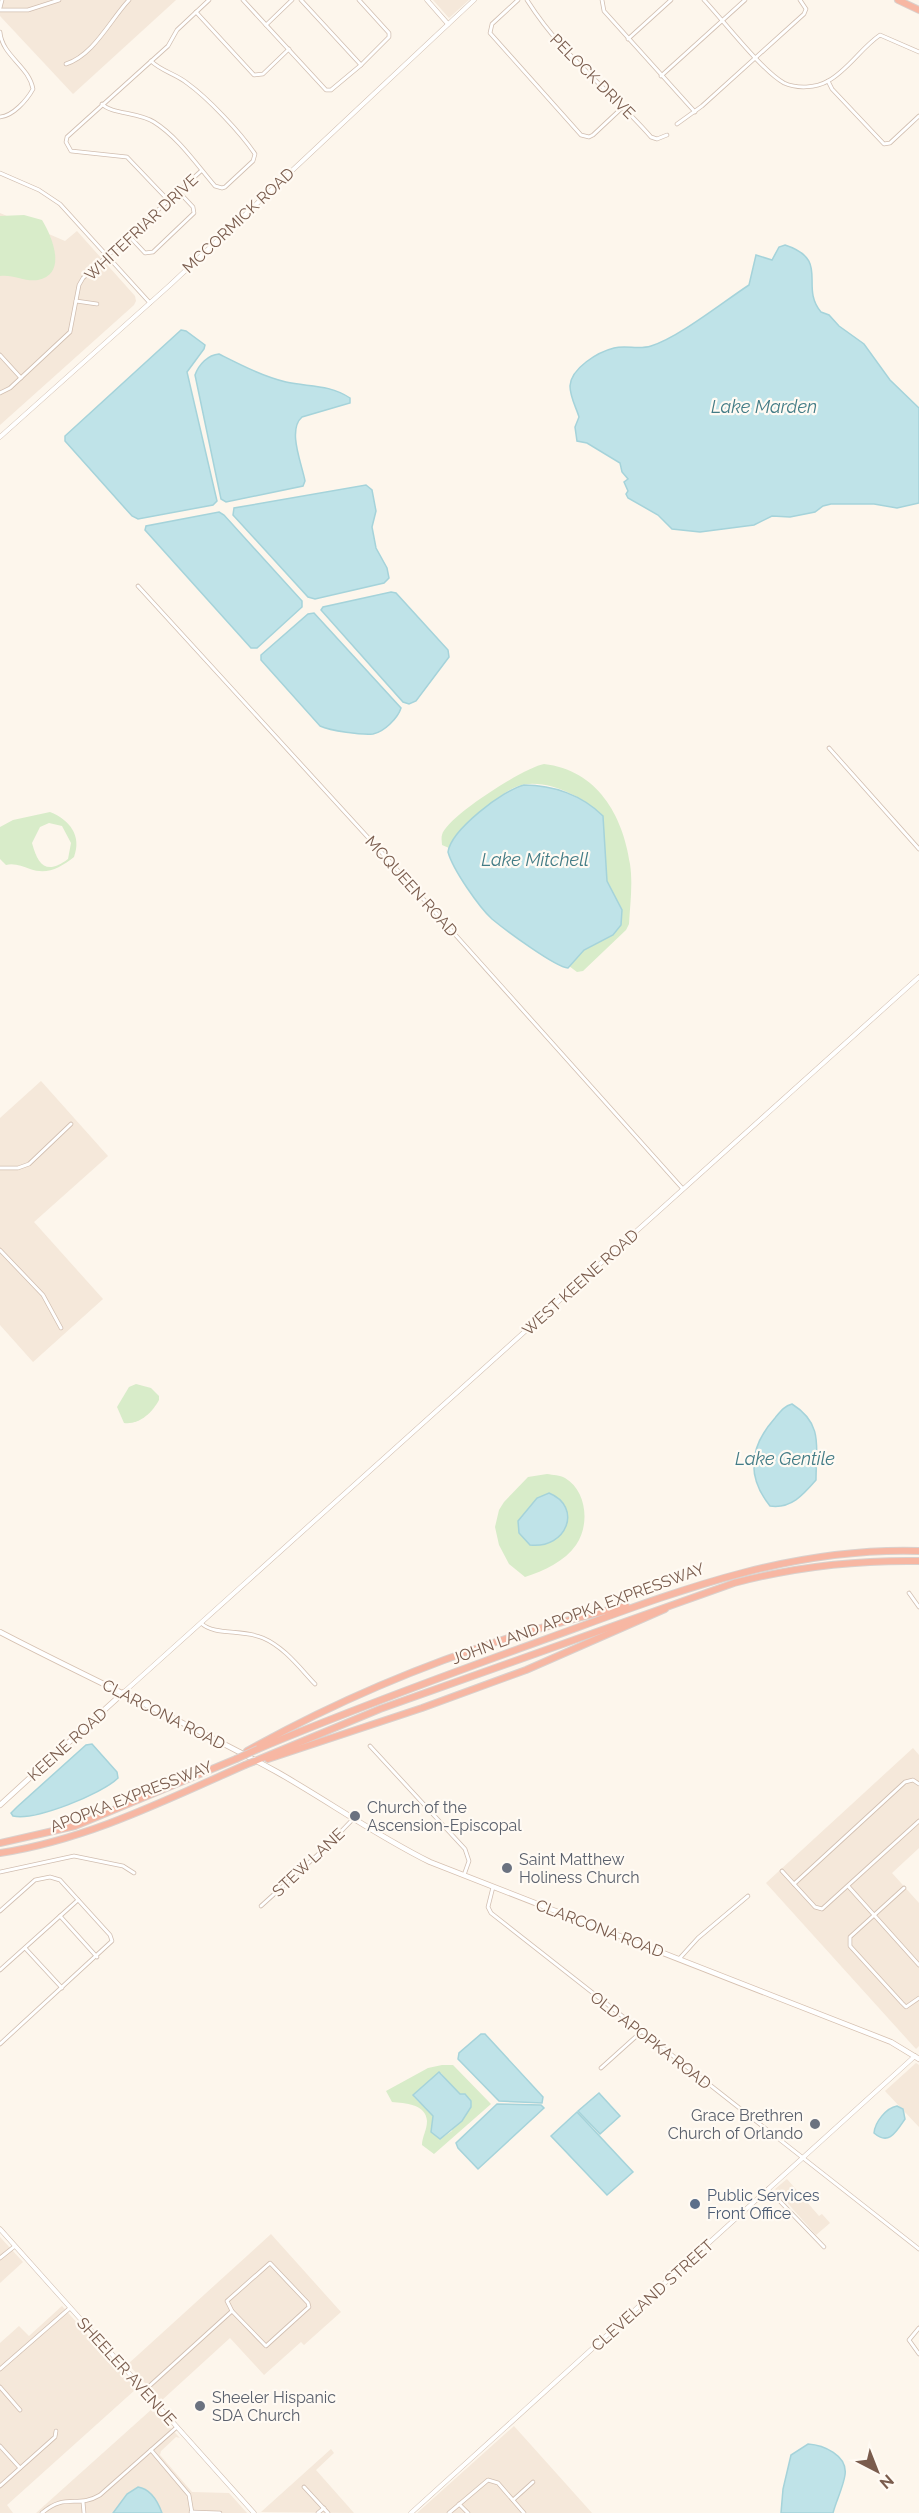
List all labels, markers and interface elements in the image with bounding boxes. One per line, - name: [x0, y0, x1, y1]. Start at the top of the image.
- street label: PELOCK DRIVE: [546, 30, 639, 123]
- street label: MCCORMICK ROAD: [179, 164, 298, 277]
- street label: WHITEFRIAR DRIVE: [81, 170, 202, 285]
- water label: Lake Marden: [711, 396, 817, 417]
- street label: MCQUEEN ROAD: [361, 832, 462, 941]
- water label: Lake Mitchell: [481, 849, 589, 870]
- street label: WEST KEENE ROAD: [518, 1225, 642, 1340]
- water label: Lake Gentile: [735, 1448, 835, 1469]
- street label: JOHN LAND APOPKA EXPRESSWAY: [449, 1559, 708, 1668]
- street label: CLARCONA ROAD: [99, 1675, 228, 1754]
- street label: KEENE ROAD: [24, 1704, 111, 1785]
- street label: APOPKA EXPRESSWAY: [47, 1757, 216, 1836]
- place label: Church of the Ascension-Episcopal: [367, 1798, 522, 1835]
- marker: Church of the Ascension-Episcopal: [348, 1809, 362, 1823]
- street label: STEW LANE: [268, 1824, 349, 1901]
- place label: Saint Matthew Holiness Church: [519, 1850, 640, 1887]
- marker: Saint Matthew Holiness Church: [500, 1861, 514, 1875]
- street label: CLARCONA ROAD: [533, 1895, 666, 1962]
- street label: OLD APOPKA ROAD: [586, 1987, 715, 2093]
- place label: Grace Brethren Church of Orlando: [668, 2106, 803, 2143]
- marker: Grace Brethren Church of Orlando: [808, 2117, 822, 2131]
- place label: Public Services Front Office: [707, 2186, 820, 2223]
- marker: Public Services Front Office: [688, 2197, 702, 2211]
- street label: CLEVELAND STREET: [587, 2235, 718, 2355]
- street label: SHEELER AVENUE: [73, 2313, 180, 2429]
- place label: Sheeler Hispanic SDA Church: [212, 2388, 336, 2425]
- marker: Sheeler Hispanic SDA Church: [193, 2399, 207, 2413]
- north arrow: [847, 2441, 907, 2501]
- text: N: [876, 2471, 898, 2493]

